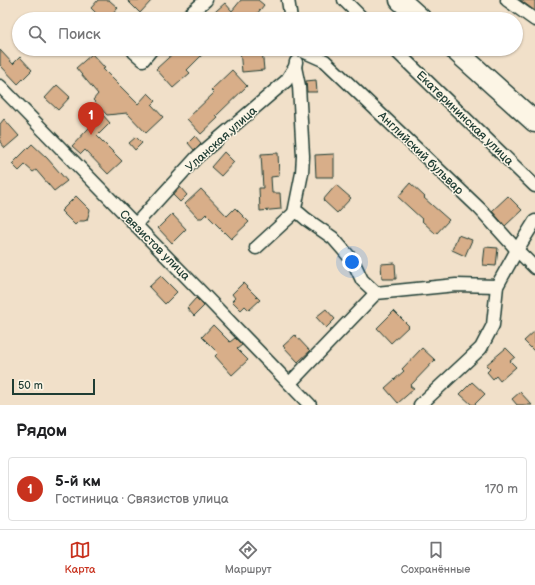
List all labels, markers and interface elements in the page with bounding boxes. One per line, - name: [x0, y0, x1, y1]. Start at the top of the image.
- search box: [12, 12, 523, 56]
- icon: search: [26, 23, 48, 45]
- text: Поиск: [58, 25, 101, 44]
- street label: Екатерининская улица: [413, 68, 516, 169]
- pin: 1: [78, 102, 104, 135]
- street label: Уланская улица: [183, 103, 260, 175]
- street label: Английский бульвар: [374, 108, 467, 198]
- street label: Связистов улица: [116, 207, 193, 284]
- your location: [342, 252, 362, 272]
- scale bar: [12, 377, 95, 396]
- text: 50 m: [18, 379, 43, 392]
- text: Рядом: [16, 421, 67, 441]
- text: 5-й км: [55, 472, 101, 491]
- text: 1: [27, 481, 33, 497]
- text: 170 m: [485, 481, 518, 497]
- text: Гостиница · Связистов улица: [55, 491, 229, 507]
- tab: Карта: [65, 539, 96, 576]
- tab: Маршрут: [225, 539, 272, 576]
- tab: Сохранённые: [401, 539, 470, 576]

